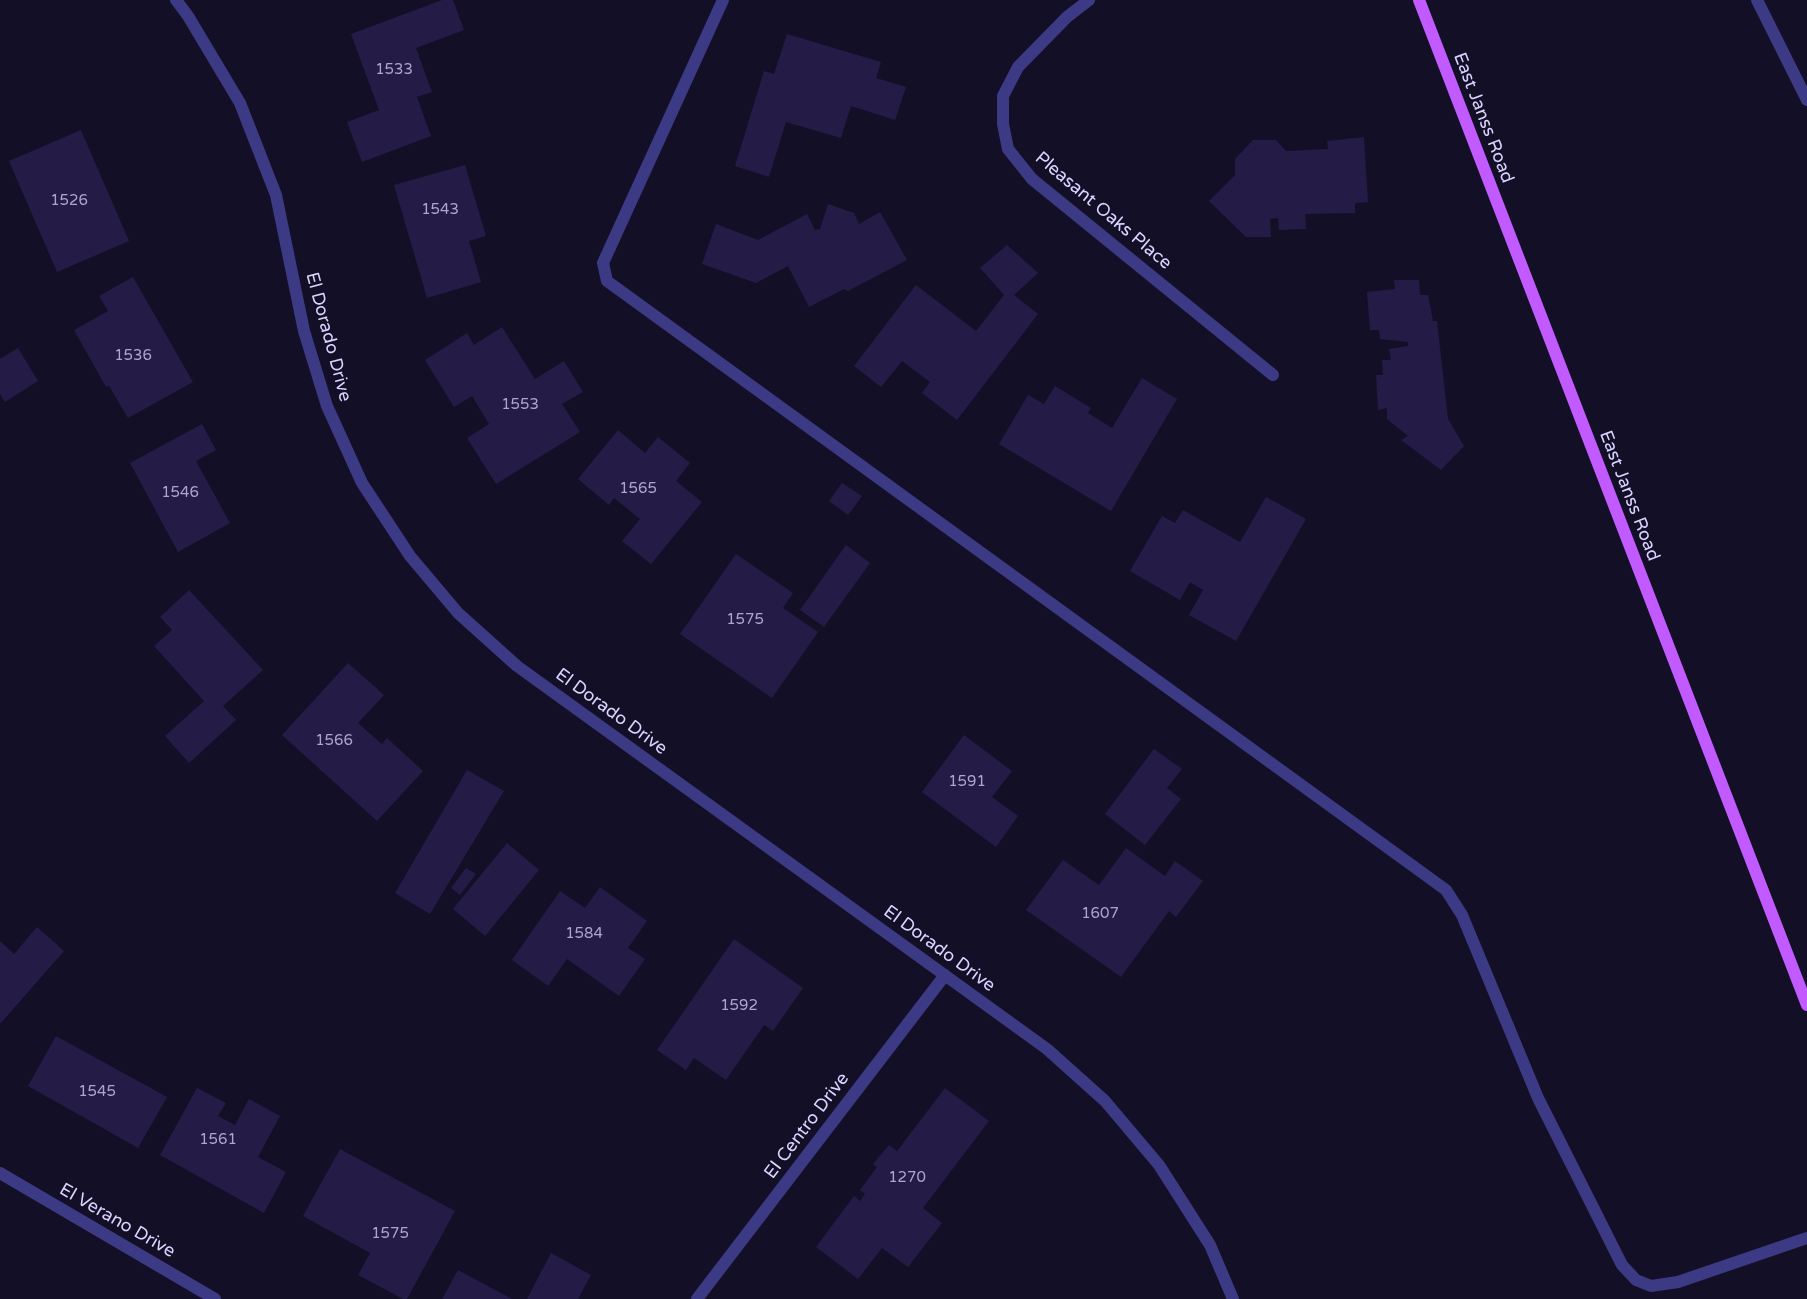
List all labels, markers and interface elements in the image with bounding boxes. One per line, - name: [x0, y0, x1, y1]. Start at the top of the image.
- street label: East Janss Road: [1448, 50, 1518, 186]
- house number: 1533: [375, 61, 413, 79]
- street label: Pleasant Oaks Place: [1030, 148, 1176, 274]
- house number: 1526: [50, 192, 88, 210]
- house number: 1543: [421, 201, 459, 219]
- street label: El Dorado Drive: [300, 270, 356, 404]
- house number: 1536: [114, 347, 152, 365]
- house number: 1553: [501, 396, 539, 414]
- street label: East Janss Road: [1594, 428, 1664, 564]
- house number: 1565: [619, 480, 657, 498]
- house number: 1546: [161, 484, 199, 502]
- house number: 1575: [726, 611, 764, 629]
- street label: El Dorado Drive: [551, 664, 671, 760]
- house number: 1566: [315, 732, 353, 750]
- house number: 1591: [948, 773, 986, 791]
- street label: El Dorado Drive: [879, 901, 999, 997]
- house number: 1607: [1081, 905, 1119, 923]
- house number: 1584: [565, 925, 603, 943]
- house number: 1592: [720, 997, 758, 1015]
- street label: El Centro Drive: [760, 1069, 854, 1183]
- house number: 1545: [78, 1083, 116, 1101]
- house number: 1561: [199, 1131, 237, 1149]
- house number: 1270: [888, 1169, 926, 1187]
- street label: El Verano Drive: [55, 1179, 179, 1263]
- house number: 1575: [371, 1225, 409, 1243]

